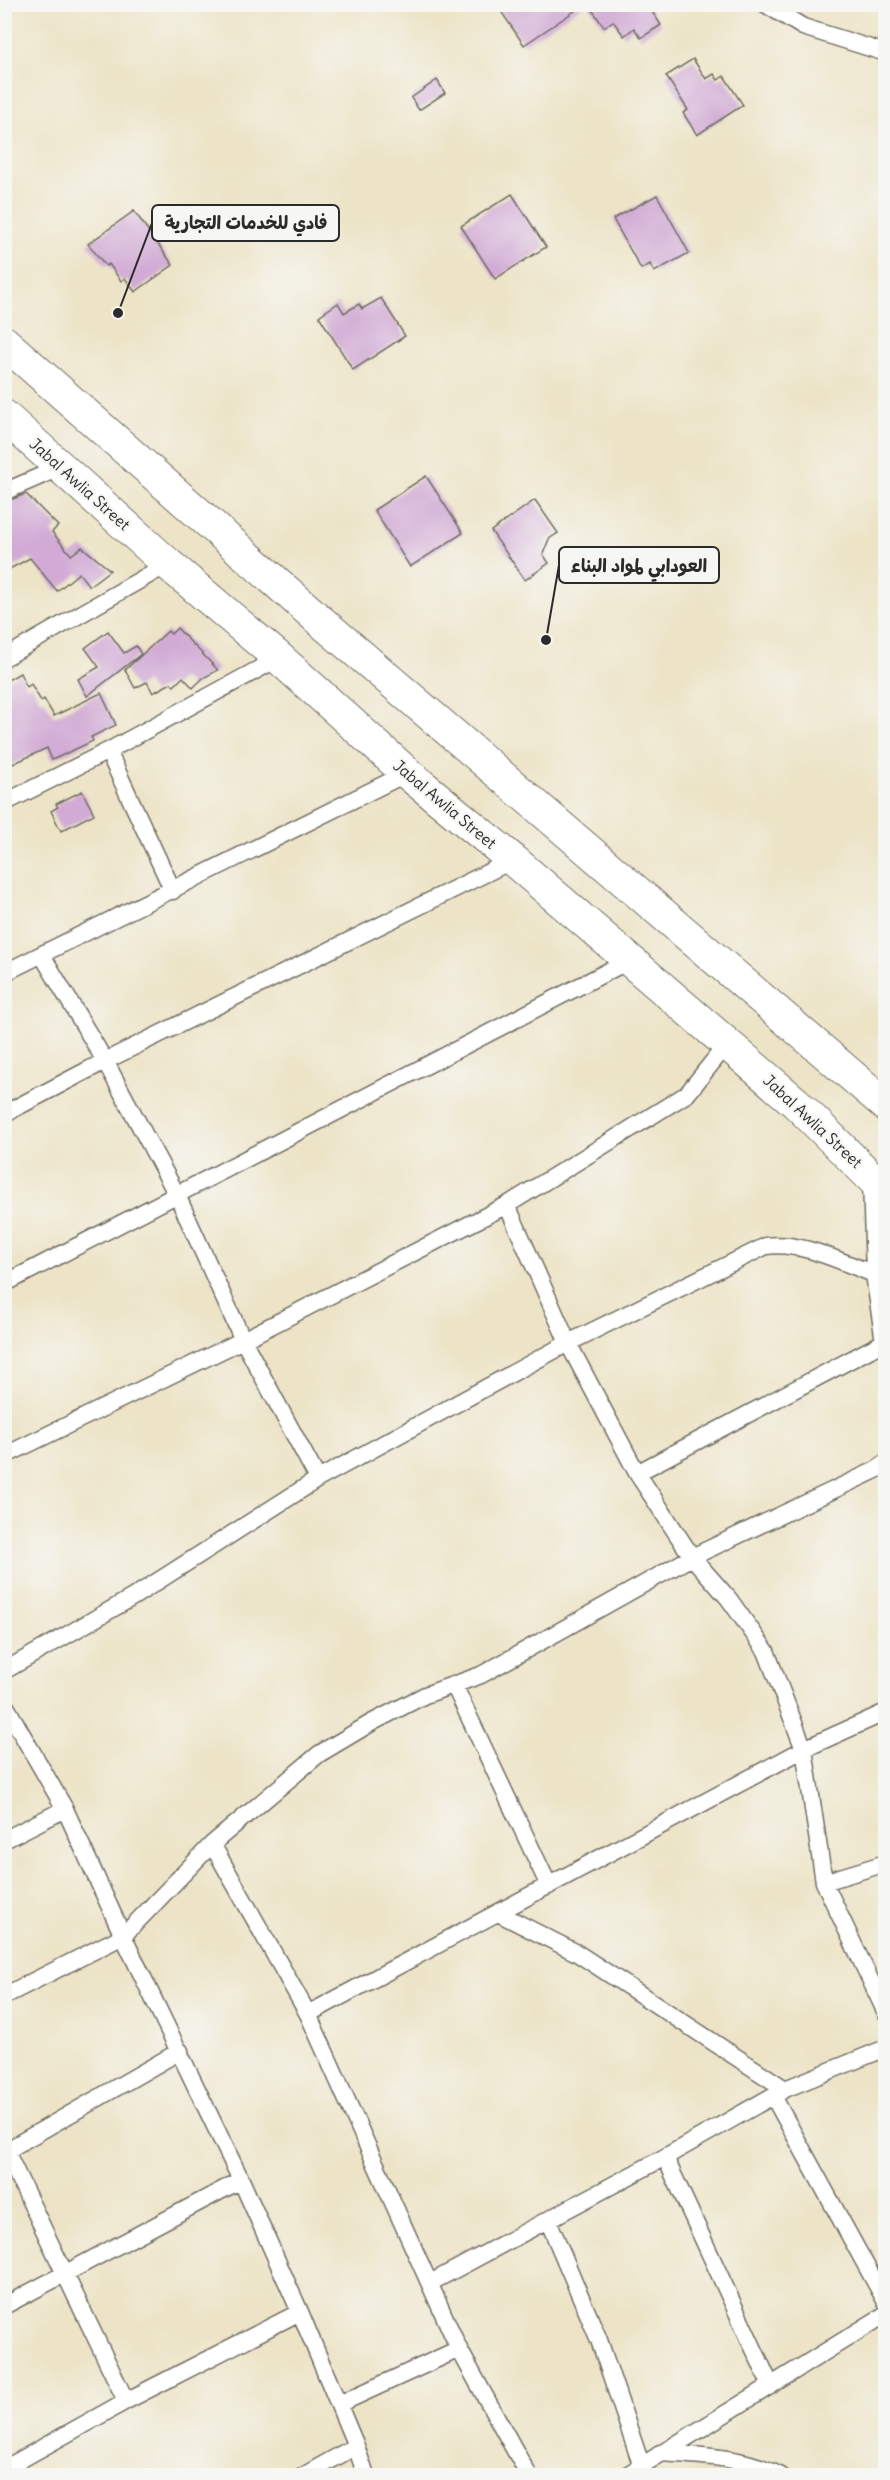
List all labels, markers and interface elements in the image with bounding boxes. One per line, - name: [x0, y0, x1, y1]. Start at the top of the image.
- callout: فادي للخدمات التجارية: [152, 205, 339, 241]
- text: فادي للخدمات التجارية: [164, 211, 328, 237]
- street label: Jabal Awlia Street: [26, 434, 135, 535]
- callout: العودابي لمواد البناء: [559, 547, 719, 583]
- text: العودابي لمواد البناء: [571, 554, 707, 582]
- street label: Jabal Awlia Street: [389, 755, 501, 853]
- street label: Jabal Awlia Street: [759, 1070, 867, 1172]

